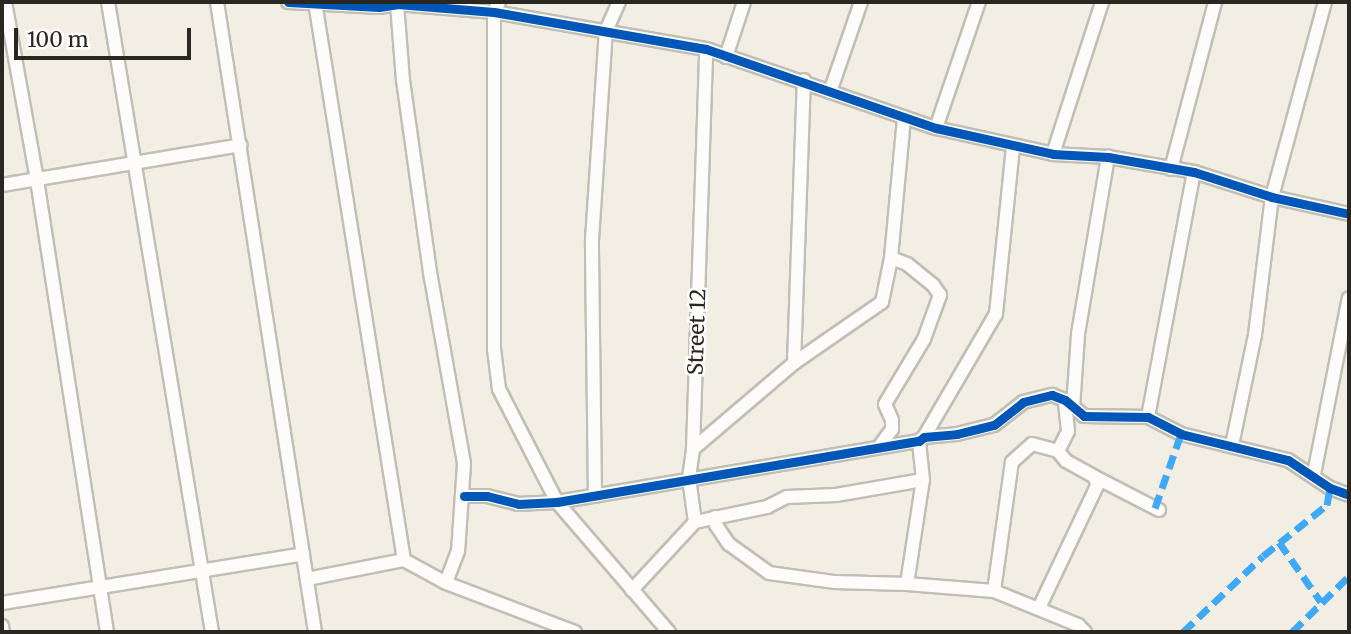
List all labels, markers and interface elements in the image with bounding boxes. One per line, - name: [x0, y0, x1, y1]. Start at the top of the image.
- scale bar: [18, 14, 194, 58]
- text: 100 m: [27, 26, 89, 53]
- street label: Street 12: [683, 288, 711, 376]

